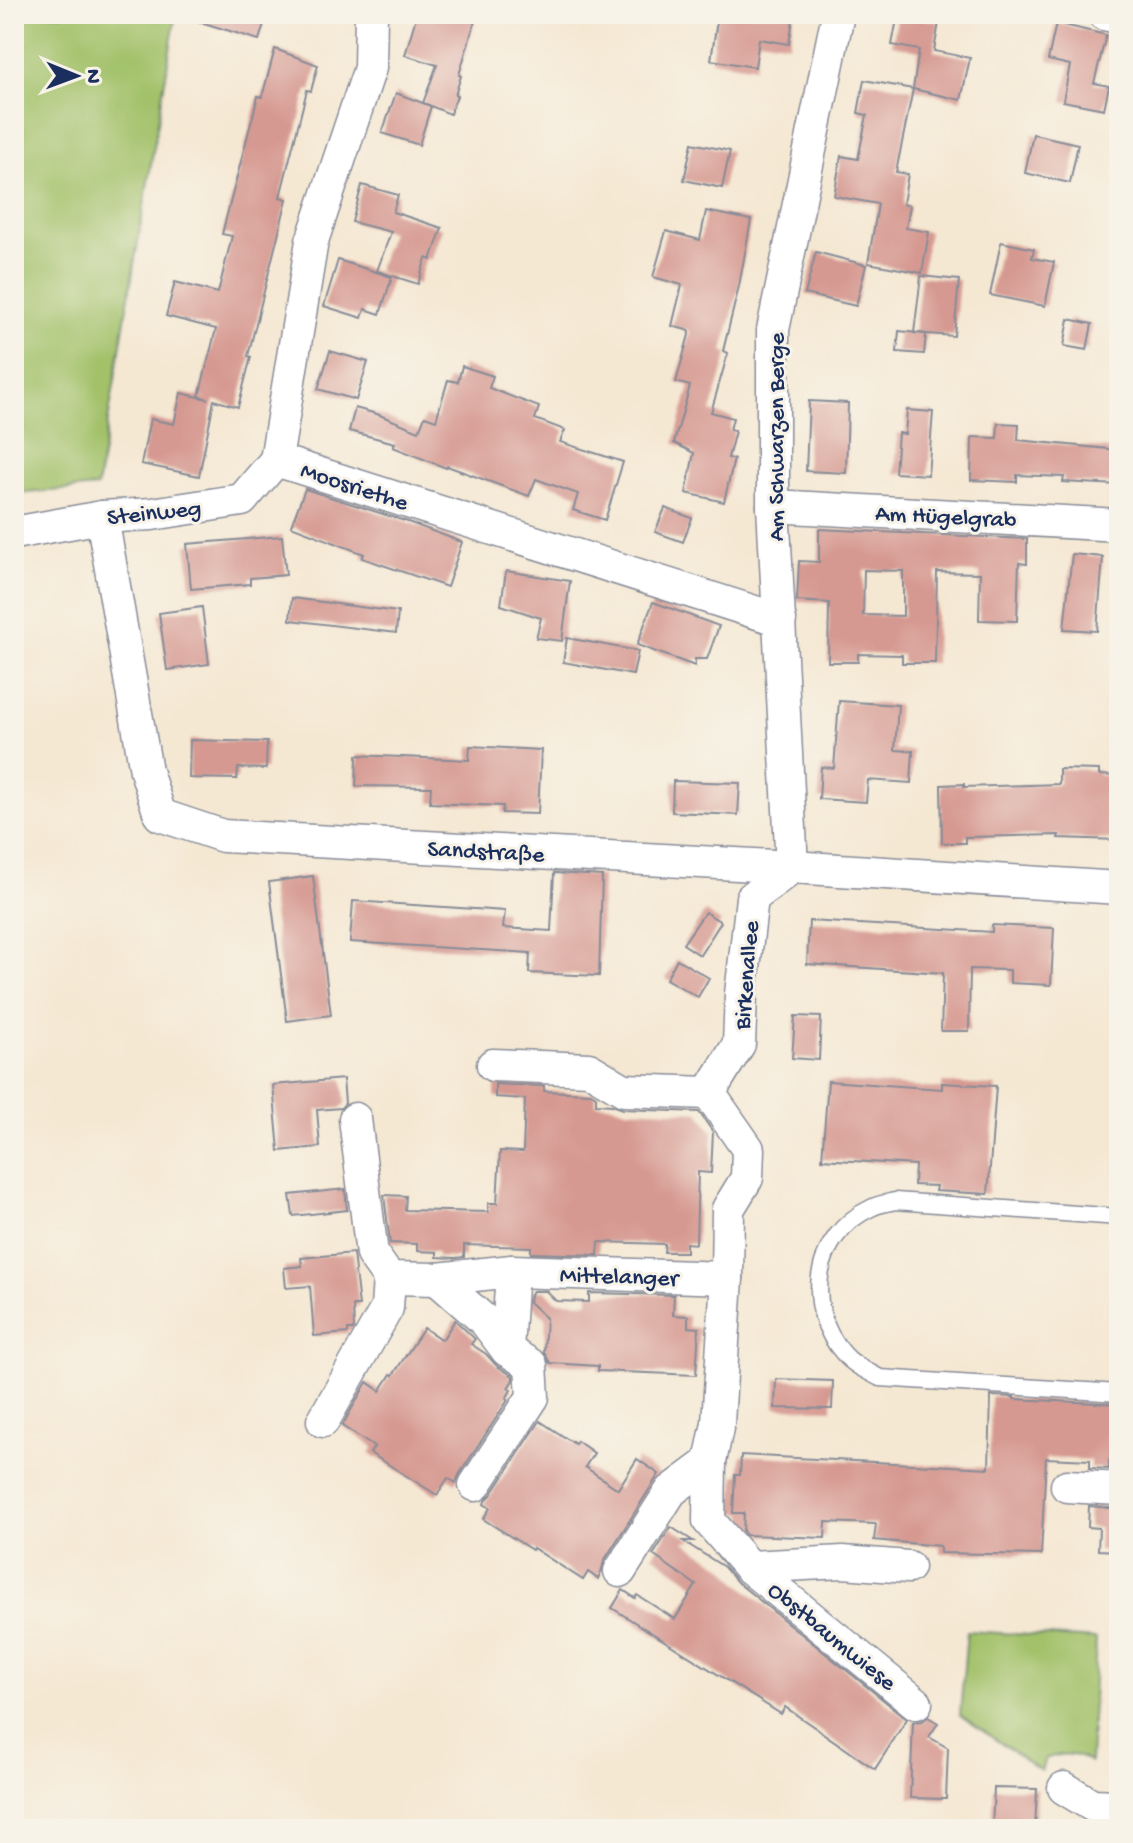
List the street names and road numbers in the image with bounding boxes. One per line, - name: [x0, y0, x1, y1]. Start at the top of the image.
- street label: Am Schwarzen Berge: [764, 332, 793, 541]
- street label: Moosriethe: [296, 457, 412, 520]
- street label: Steinweg: [106, 495, 203, 534]
- street label: Am Hügelgrab: [874, 500, 1017, 537]
- street label: Sandstraße: [426, 836, 546, 871]
- street label: Birkenallee: [729, 919, 768, 1032]
- street label: Mittelanger: [559, 1262, 681, 1295]
- street label: Obstbaumwiese: [760, 1577, 902, 1699]

